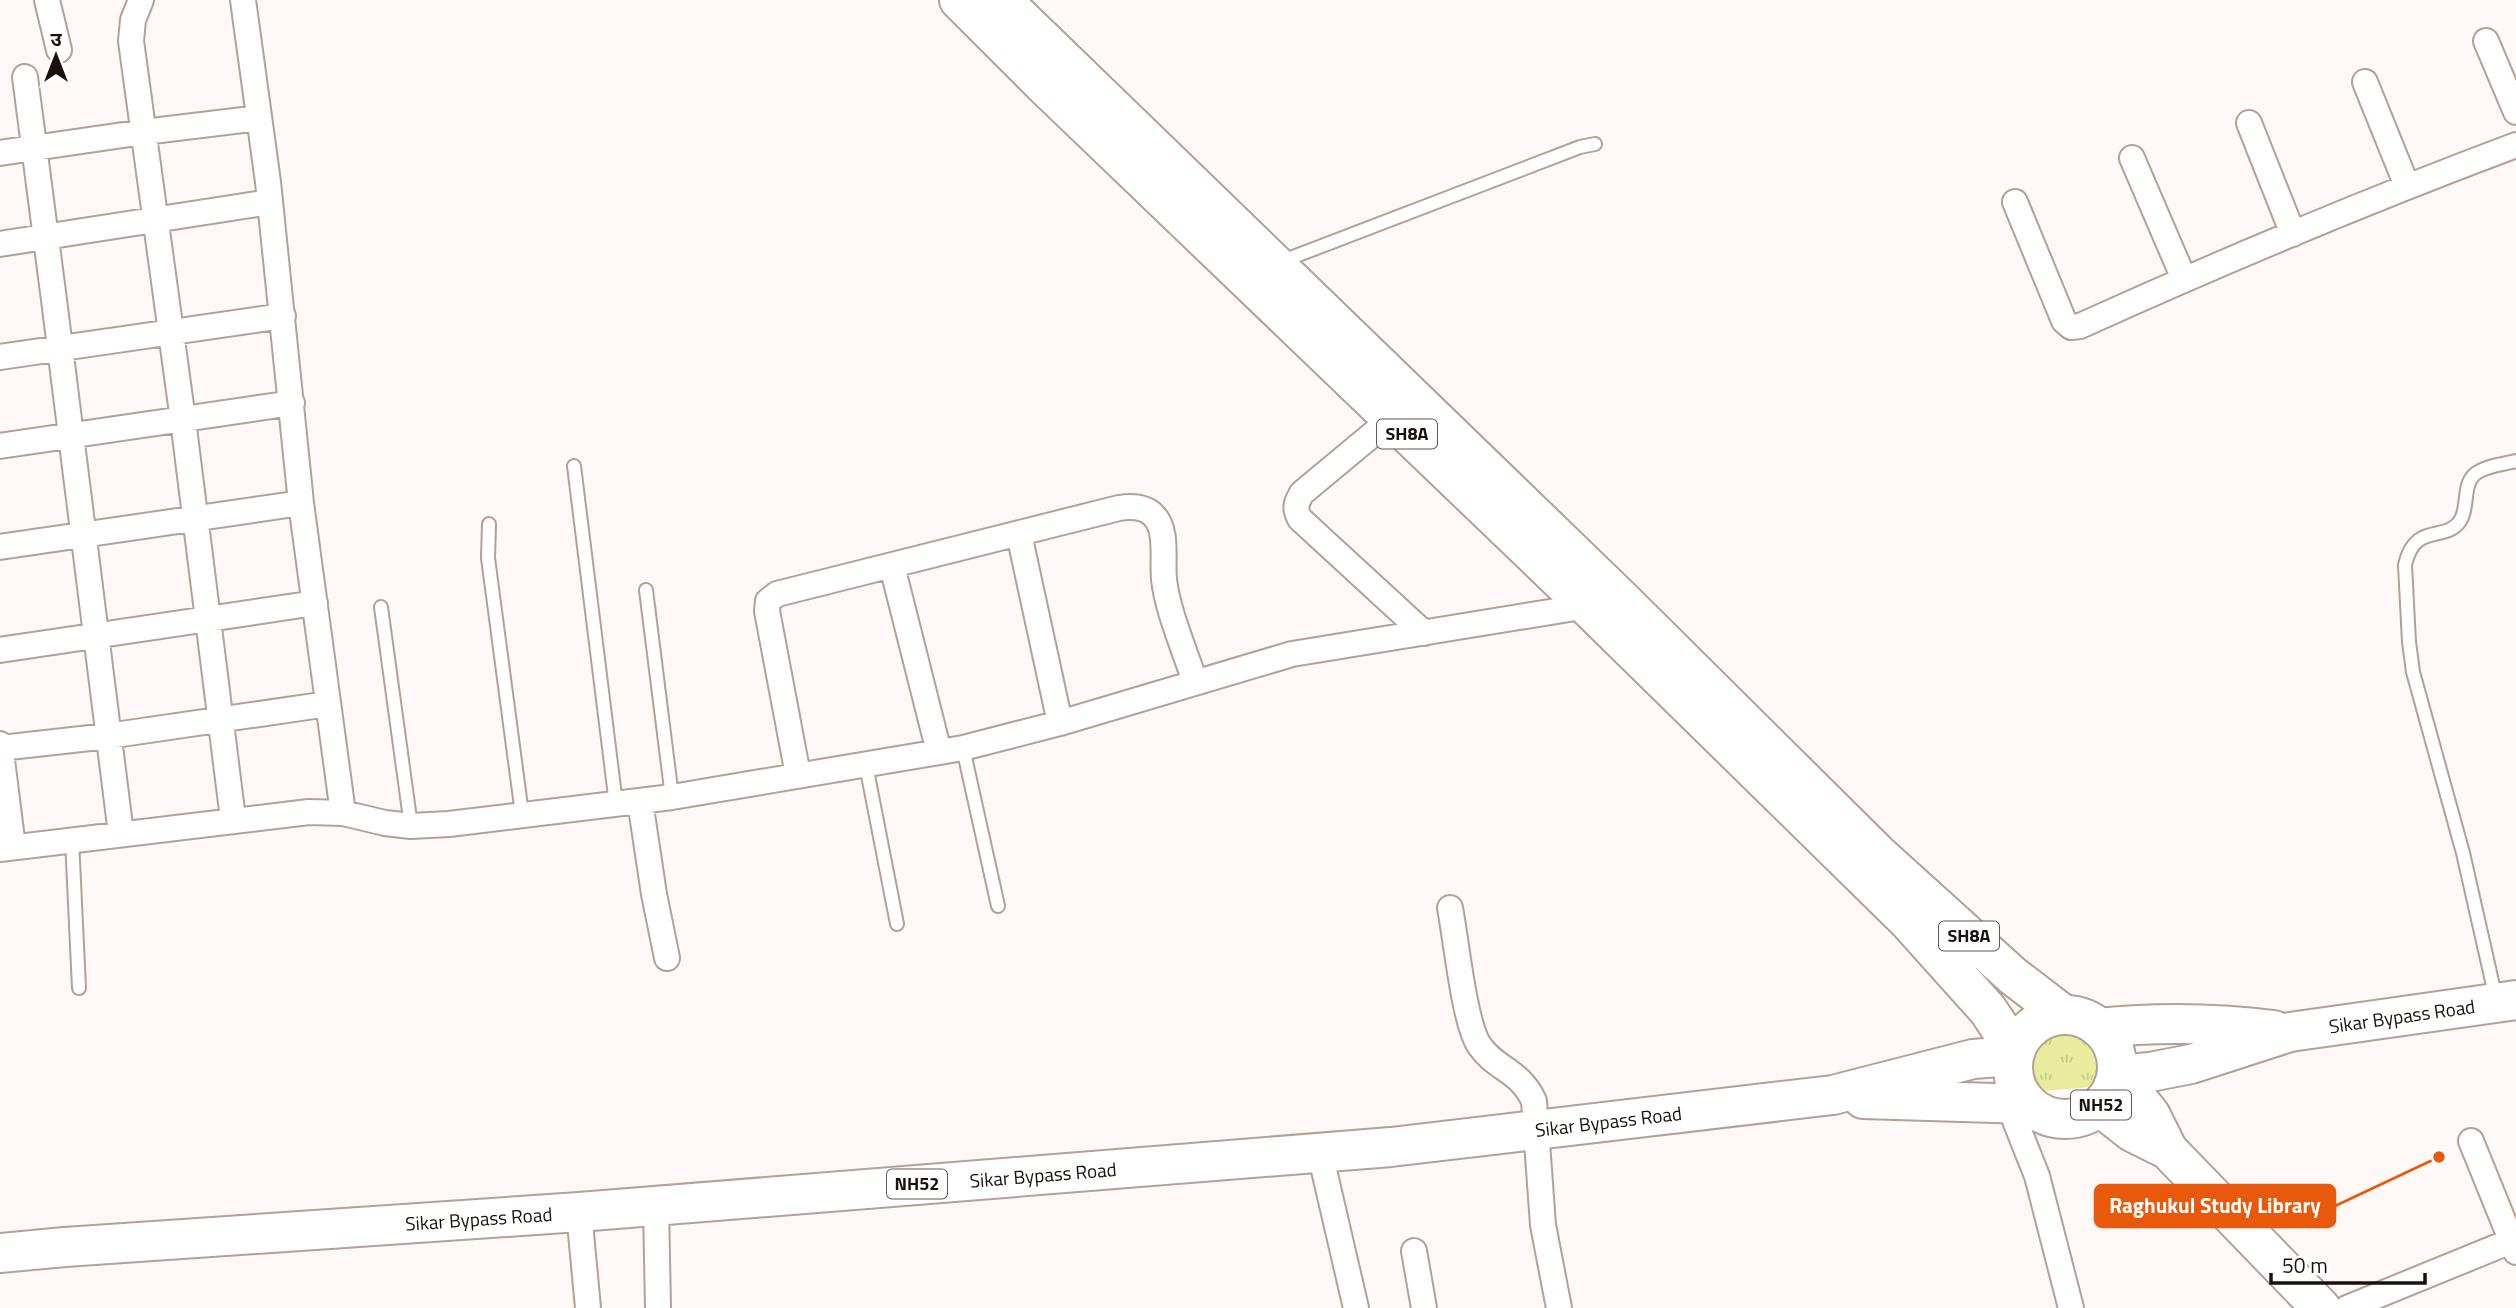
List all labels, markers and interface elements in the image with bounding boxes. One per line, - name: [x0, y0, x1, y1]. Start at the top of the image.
- north arrow: [21, 21, 91, 91]
- text: उ: [50, 24, 62, 53]
- road number: SH8A: [1377, 420, 1437, 448]
- road number: SH8A: [1939, 922, 1999, 951]
- street label: Sikar Bypass Road: [2327, 991, 2477, 1040]
- road number: NH52: [2071, 1090, 2131, 1120]
- street label: Sikar Bypass Road: [1534, 1098, 1683, 1144]
- street label: Sikar Bypass Road: [968, 1154, 1118, 1195]
- road number: NH52: [887, 1170, 947, 1198]
- callout: Raghukul Study Library: [2095, 1185, 2335, 1227]
- text: Raghukul Study Library: [2109, 1189, 2321, 1221]
- street label: Sikar Bypass Road: [404, 1199, 553, 1238]
- scale bar: [2271, 1242, 2425, 1286]
- text: 50 m: [2282, 1249, 2328, 1281]

